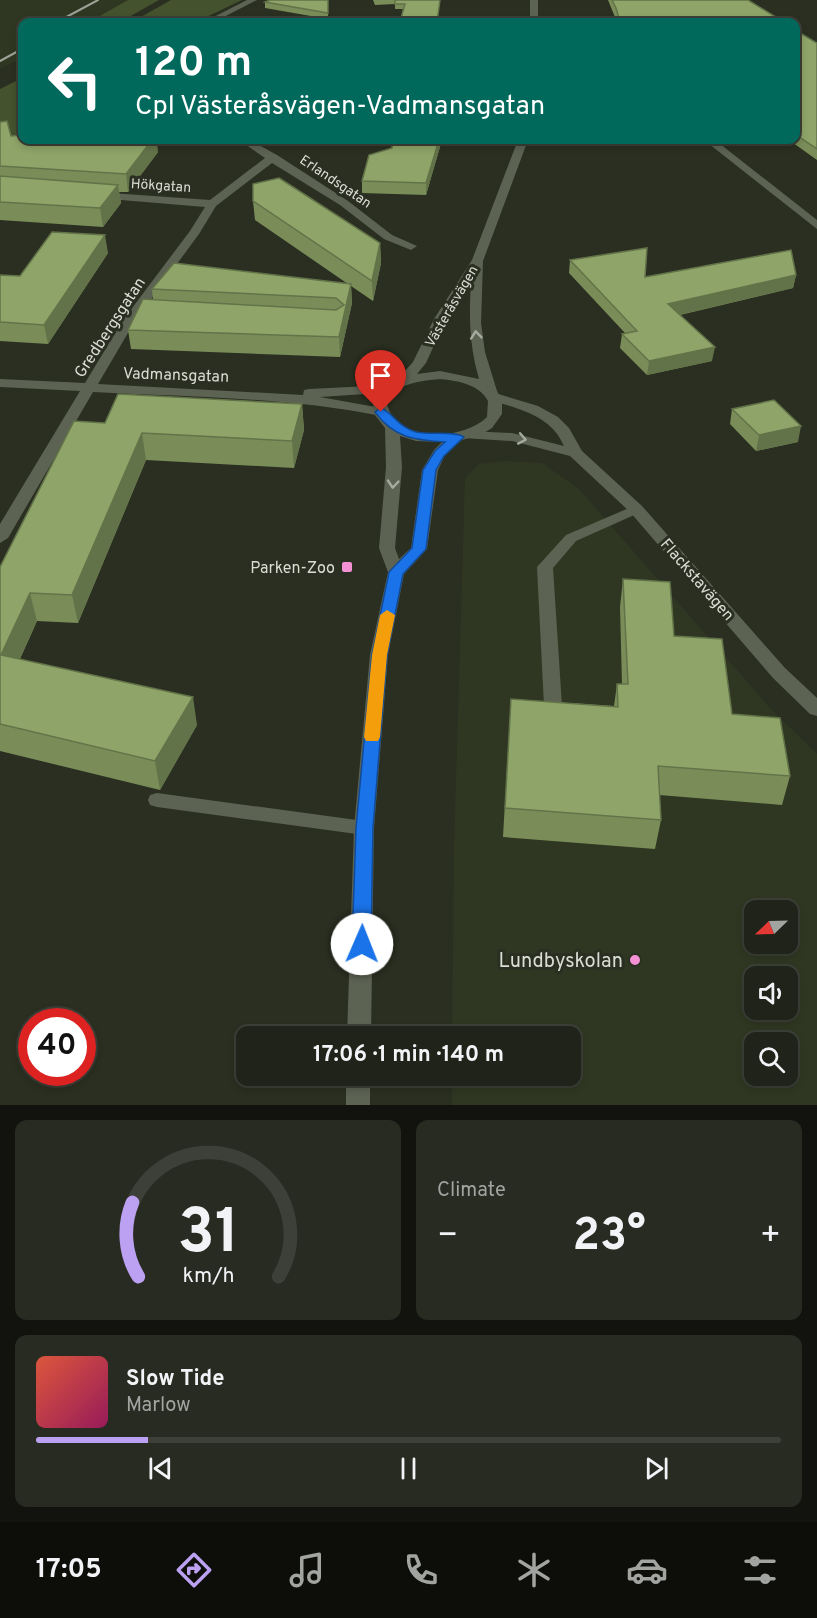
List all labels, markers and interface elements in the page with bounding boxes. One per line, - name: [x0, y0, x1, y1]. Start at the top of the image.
- text: 120 m: [135, 38, 252, 91]
- icon: left: [36, 42, 114, 120]
- text: Cpl Västeråsvägen-Vadmansgatan: [135, 90, 545, 124]
- street label: Erlandsgatan: [296, 152, 374, 213]
- street label: Hökgatan: [130, 176, 192, 197]
- street label: Västeråsvägen: [422, 263, 483, 351]
- street label: Gredbergsgatan: [71, 274, 151, 382]
- one-way arrow: [470, 330, 483, 339]
- pin: [355, 350, 406, 412]
- icon: arrive: [364, 359, 397, 392]
- street label: Vadmansgatan: [122, 364, 229, 388]
- one-way arrow: [517, 432, 527, 445]
- one-way arrow: [387, 480, 400, 489]
- street label: Flackstavägen: [655, 535, 738, 626]
- place label: Parken-Zoo: [250, 559, 335, 579]
- marker: Parken-Zoo: [340, 560, 354, 574]
- north arrow: [744, 900, 798, 954]
- map controls: [744, 900, 798, 1086]
- position arrow: [330, 912, 394, 976]
- place label: Lundbyskolan: [498, 949, 623, 975]
- marker: Lundbyskolan: [628, 953, 642, 967]
- button: sound: [744, 966, 798, 1020]
- speed limit sign: 40: [18, 1008, 96, 1086]
- button: search: [744, 1032, 798, 1086]
- text: 17:06 · 1 min · 140 m: [313, 1042, 504, 1069]
- text: Climate: [437, 1178, 506, 1204]
- text: 31: [177, 1196, 239, 1275]
- text: 23°: [572, 1209, 646, 1266]
- text: −: [437, 1216, 458, 1258]
- text: +: [760, 1216, 781, 1258]
- text: km/h: [182, 1263, 234, 1290]
- text: Slow Tide: [126, 1366, 225, 1393]
- text: Marlow: [126, 1393, 190, 1419]
- icon: previous: [144, 1452, 177, 1485]
- icon: pause: [392, 1452, 425, 1485]
- icon: next: [640, 1452, 673, 1485]
- icon: directions: [173, 1549, 215, 1591]
- icon: music: [286, 1549, 328, 1591]
- icon: phone: [400, 1549, 442, 1591]
- icon: climate: [513, 1549, 555, 1591]
- icon: car: [626, 1549, 668, 1591]
- icon: filters: [739, 1549, 781, 1591]
- text: 17:05: [36, 1553, 102, 1587]

